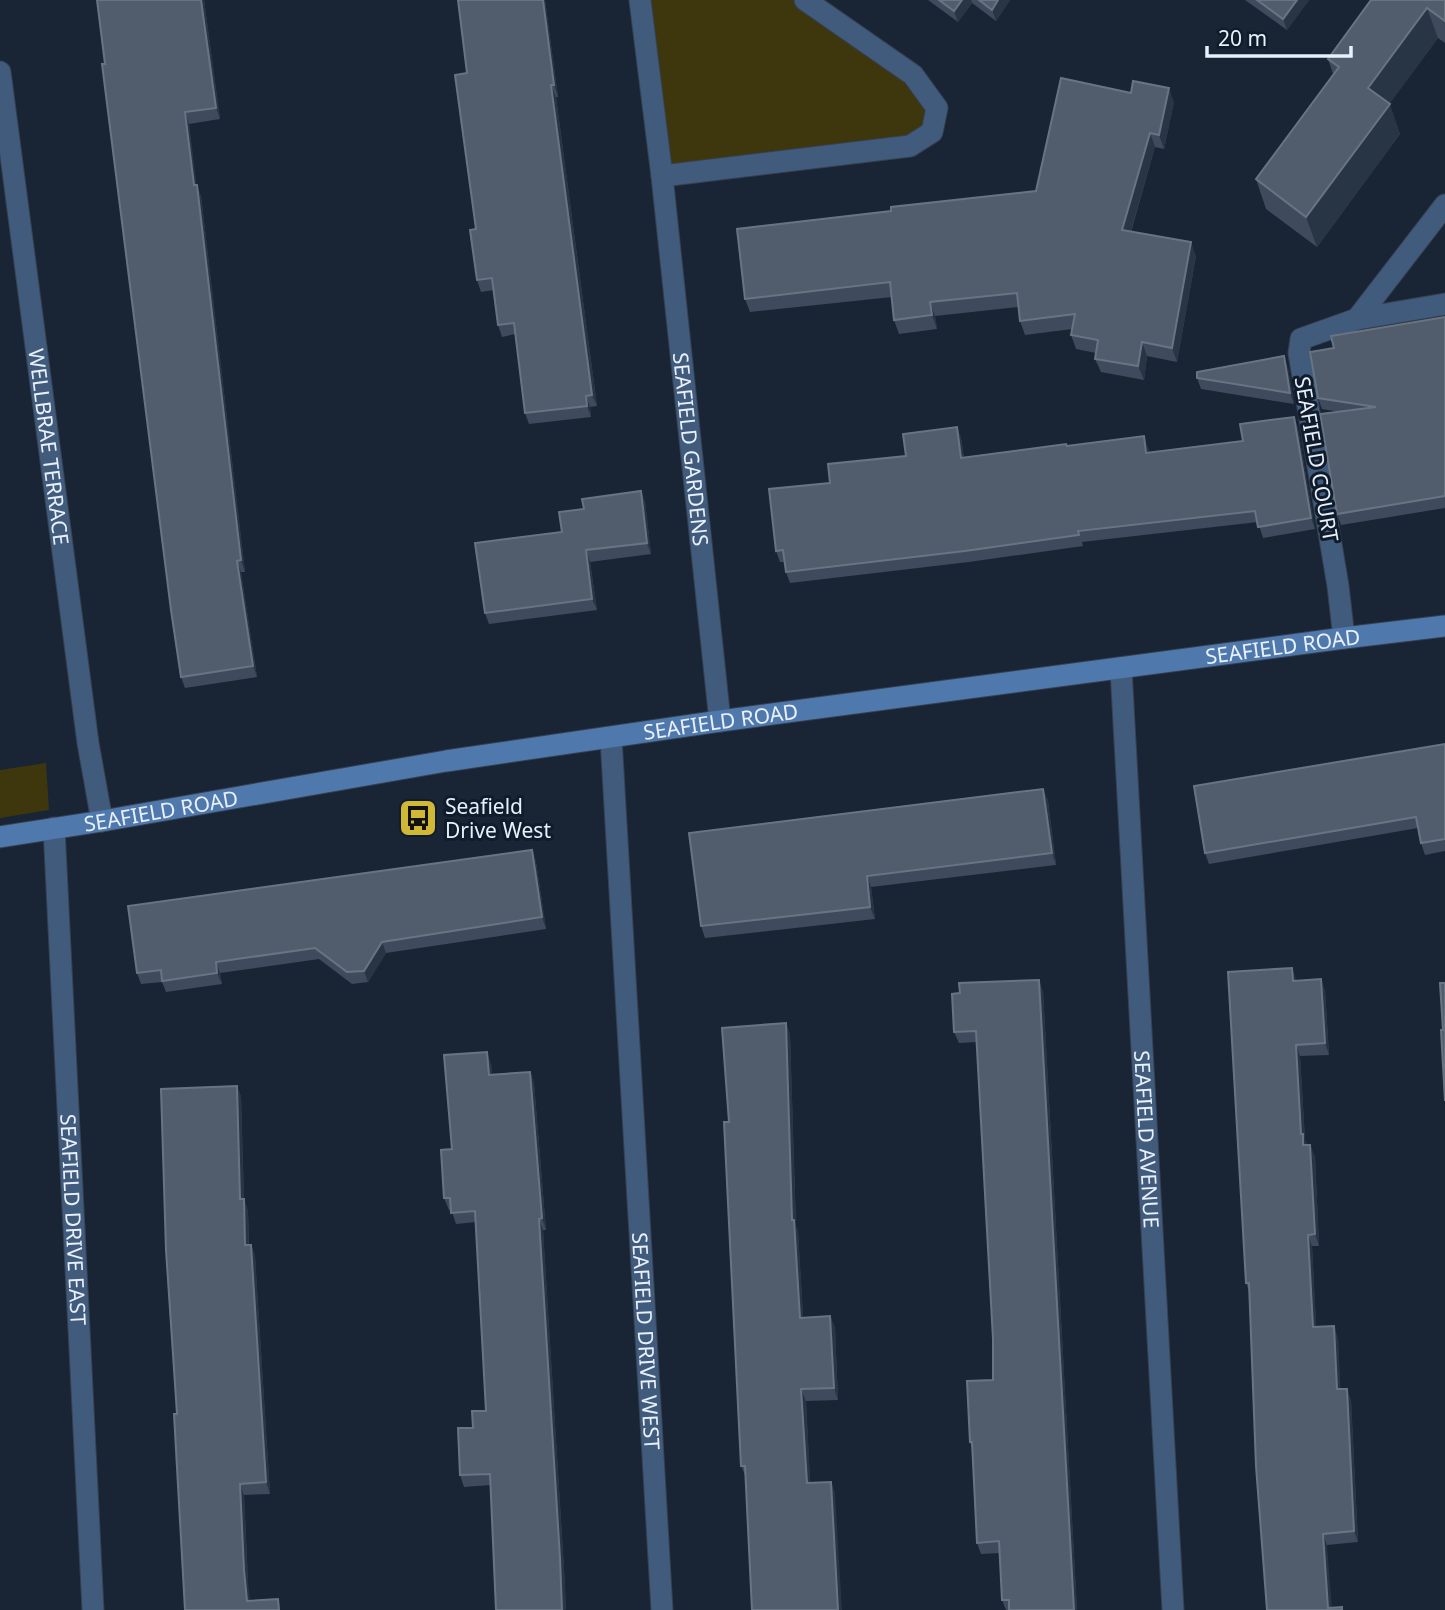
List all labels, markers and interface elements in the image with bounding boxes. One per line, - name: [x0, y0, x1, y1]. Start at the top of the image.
- scale bar: [1207, 14, 1350, 58]
- text: 20 m: [1218, 24, 1267, 52]
- street label: WELLBRAE TERRACE: [22, 347, 76, 547]
- street label: SEAFIELD GARDENS: [667, 351, 715, 547]
- street label: SEAFIELD COURT: [1289, 374, 1345, 544]
- street label: SEAFIELD ROAD: [1204, 622, 1362, 670]
- street label: SEAFIELD ROAD: [641, 697, 800, 746]
- street label: SEAFIELD ROAD: [82, 784, 240, 838]
- place label: Seafield Drive West: [445, 792, 551, 844]
- bus stop icon: Seafield Drive West: [397, 797, 439, 839]
- street label: SEAFIELD AVENUE: [1128, 1050, 1166, 1229]
- street label: SEAFIELD DRIVE EAST: [54, 1113, 93, 1326]
- street label: SEAFIELD DRIVE WEST: [626, 1231, 667, 1451]

